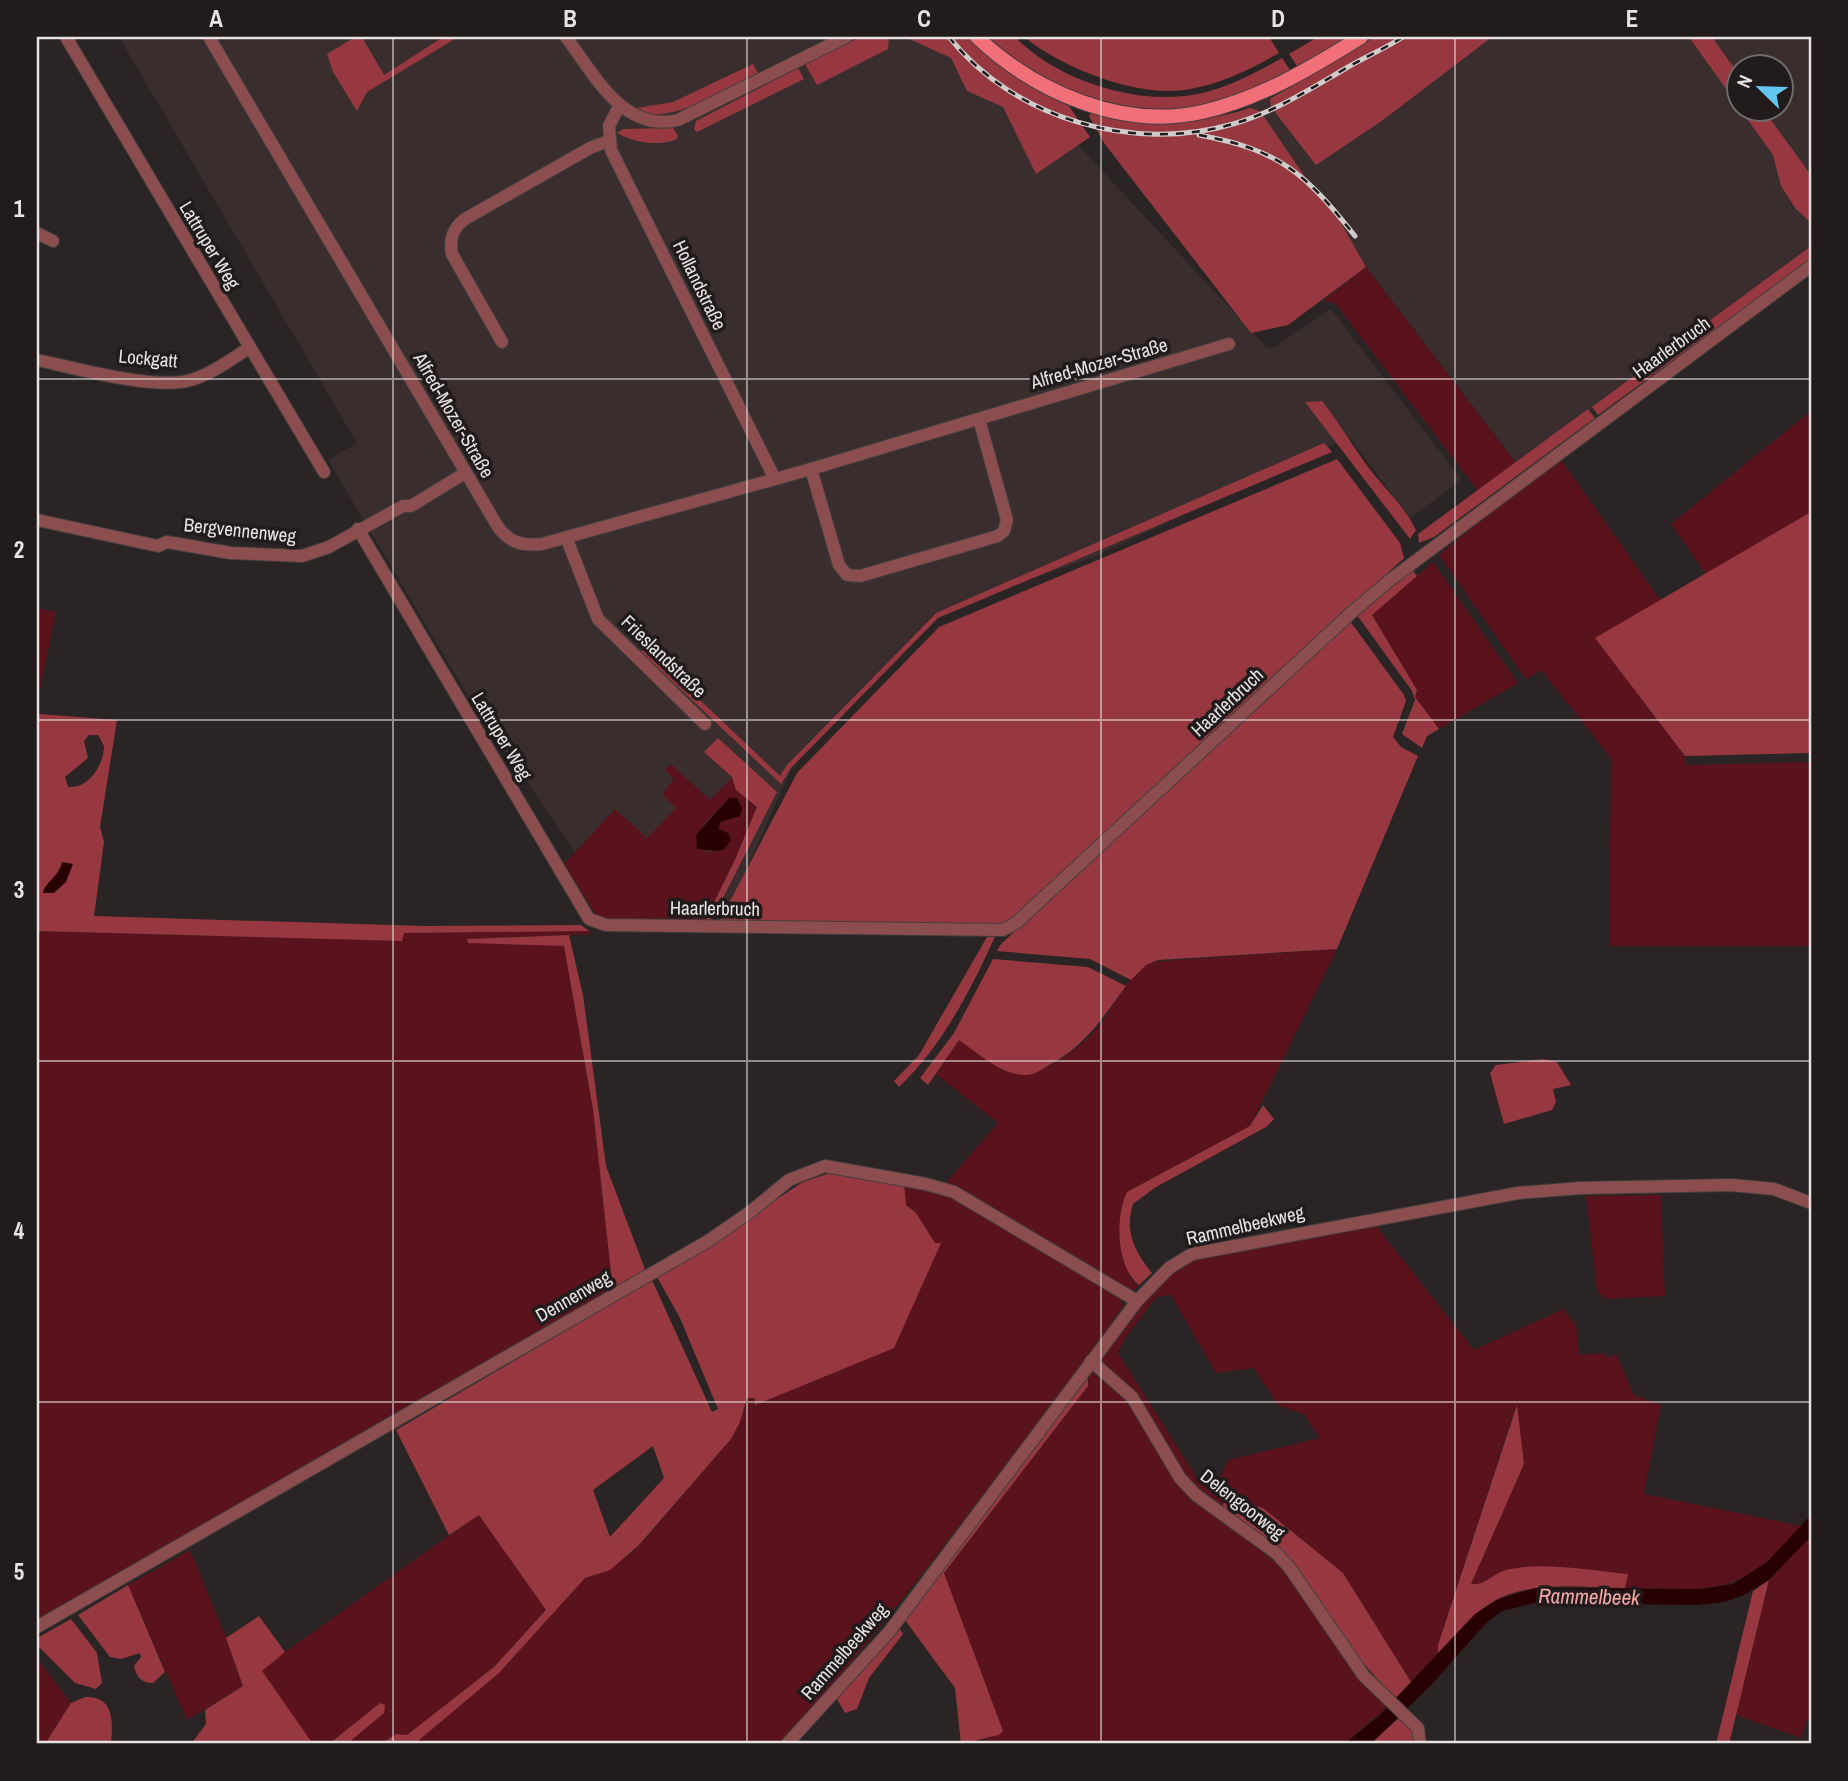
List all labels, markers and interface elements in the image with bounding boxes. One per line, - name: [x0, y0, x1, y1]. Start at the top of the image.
- text: A: [209, 3, 223, 34]
- text: B: [563, 3, 577, 34]
- text: C: [917, 3, 931, 34]
- text: D: [1271, 3, 1285, 34]
- text: E: [1626, 3, 1638, 34]
- north arrow: [1726, 52, 1796, 122]
- text: N: [1730, 71, 1759, 92]
- text: 1: [14, 193, 25, 224]
- street label: Lattruper Weg: [173, 196, 247, 294]
- street label: Hollandstraße: [667, 236, 733, 334]
- street label: Haarlerbruch: [1627, 310, 1715, 384]
- street label: Alfred-Mozer-Straße: [1027, 331, 1170, 395]
- street label: Lockgatt: [118, 342, 179, 374]
- street label: Alfred-Mozer-Straße: [407, 347, 501, 483]
- street label: Bergvennenweg: [183, 511, 298, 549]
- text: 2: [14, 534, 24, 565]
- street label: Frieslandstraße: [616, 609, 712, 703]
- street label: Haarlerbruch: [1185, 662, 1269, 742]
- street label: Lattruper Weg: [465, 687, 539, 785]
- text: 3: [14, 874, 24, 905]
- street label: Haarlerbruch: [670, 894, 760, 922]
- street label: Rammelbeekweg: [1183, 1199, 1307, 1251]
- text: 4: [14, 1215, 25, 1246]
- street label: Dennenweg: [530, 1264, 616, 1328]
- street label: Delengoorweg: [1195, 1463, 1291, 1545]
- text: 5: [14, 1556, 24, 1587]
- water label: Rammelbeek: [1538, 1581, 1641, 1612]
- street label: Rammelbeekweg: [795, 1597, 894, 1705]

